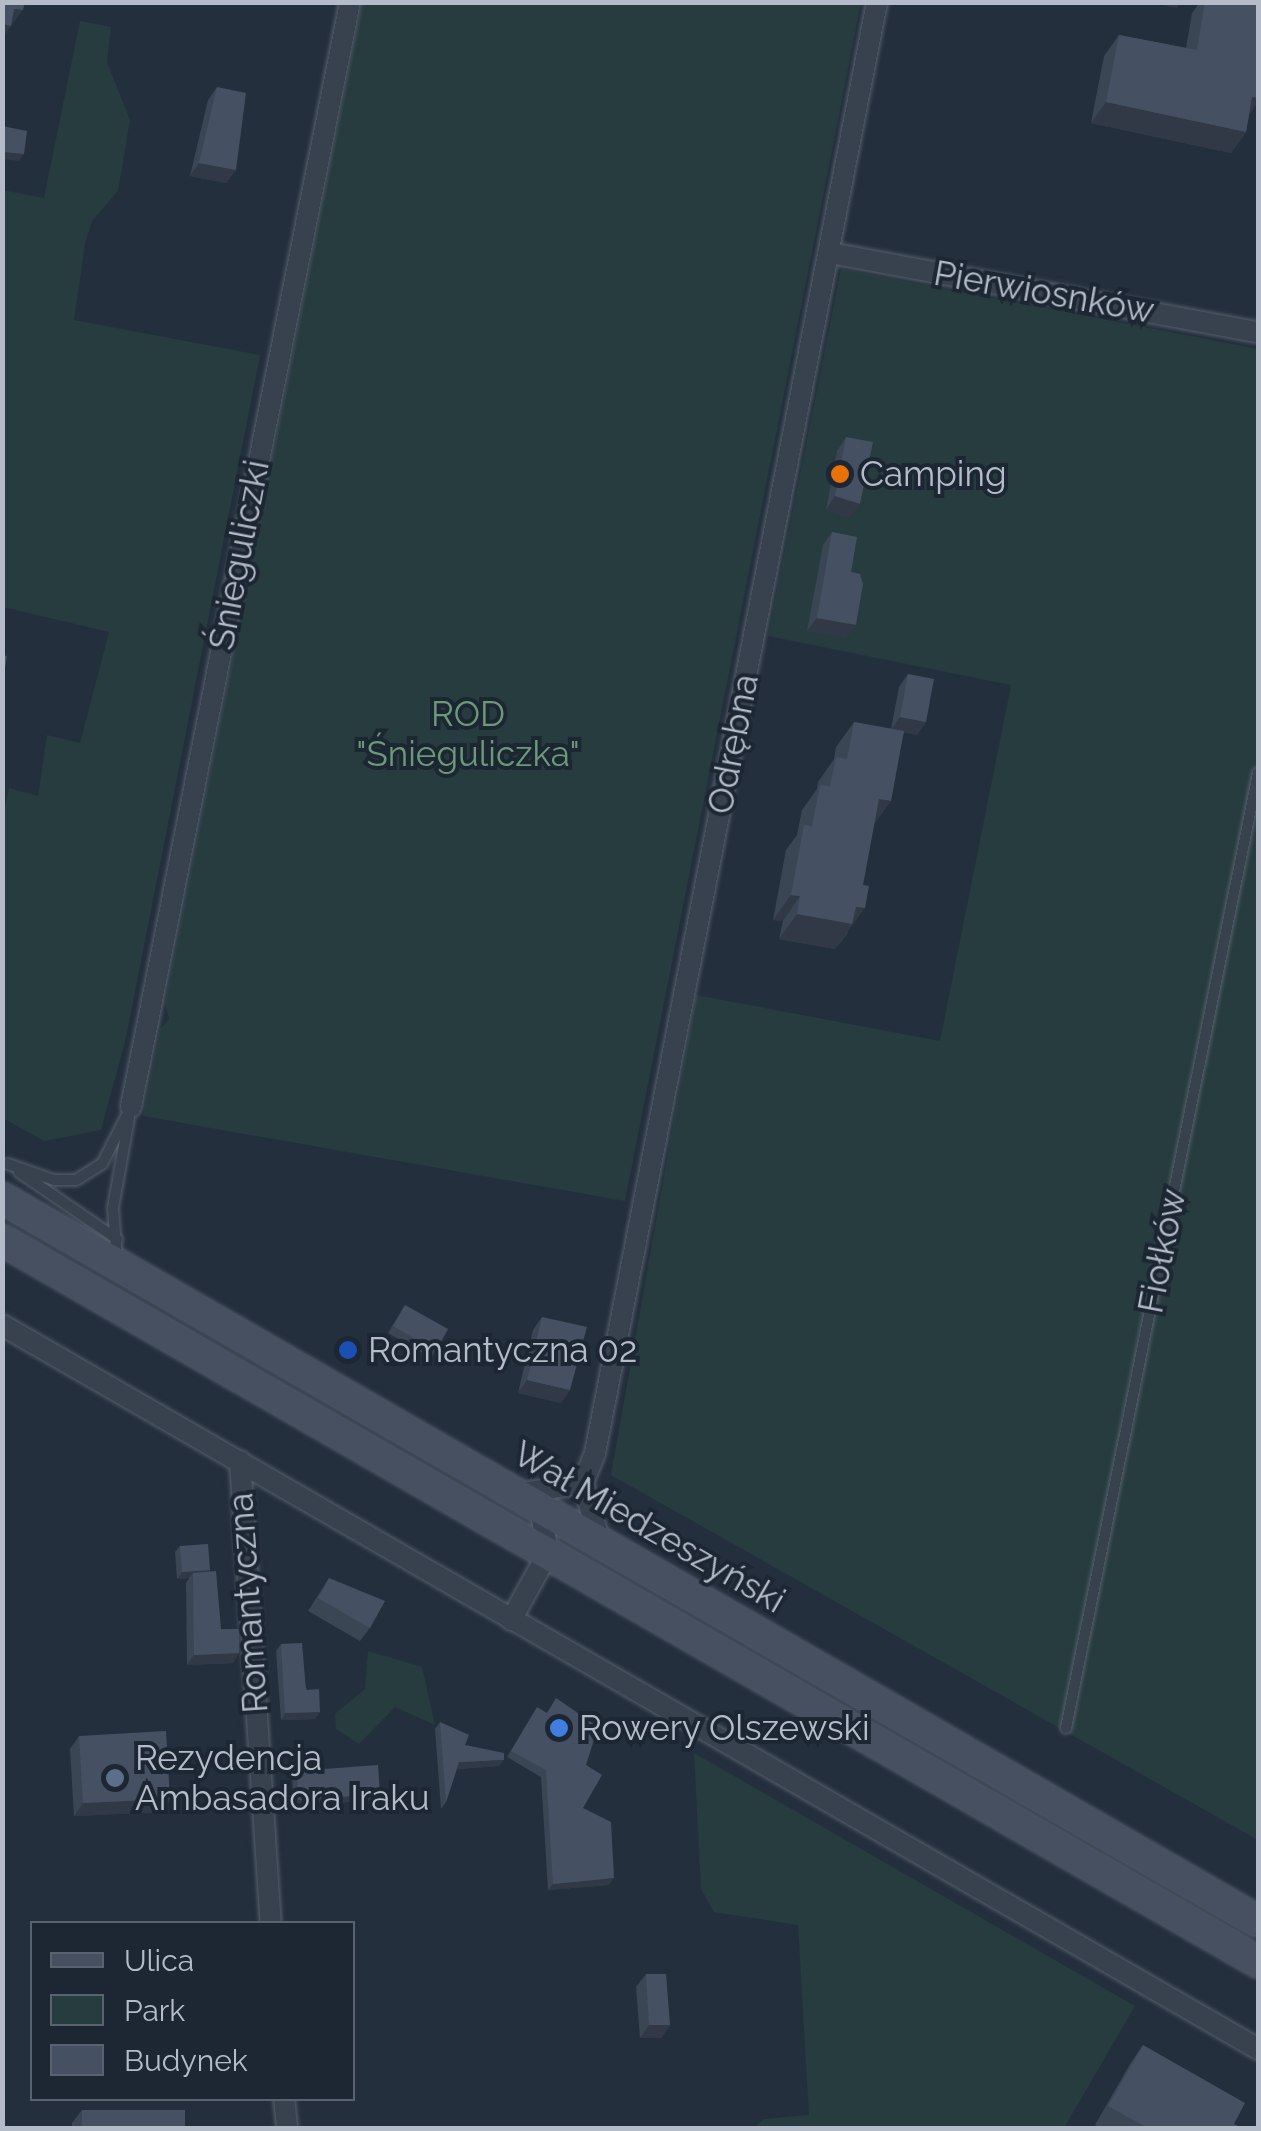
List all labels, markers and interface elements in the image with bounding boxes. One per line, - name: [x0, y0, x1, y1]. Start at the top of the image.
- street label: Pierwiosnków: [931, 252, 1157, 332]
- place label: Camping: [860, 453, 1007, 495]
- street label: Śnieguliczki: [200, 457, 278, 653]
- marker: Camping: [829, 463, 851, 485]
- street label: Odrębna: [699, 671, 767, 817]
- park label: ROD "Śnieguliczka": [356, 693, 580, 775]
- street label: Fiołków: [1129, 1185, 1195, 1317]
- place label: Romantyczna 02: [368, 1329, 637, 1371]
- marker: Romantyczna 02: [337, 1339, 359, 1361]
- street label: Wał Miedzeszyński: [505, 1432, 793, 1622]
- street label: Romantyczna: [219, 1492, 277, 1714]
- place label: Rowery Olszewski: [579, 1707, 871, 1749]
- marker: Rowery Olszewski: [548, 1717, 570, 1739]
- place label: Rezydencja Ambasadora Iraku: [135, 1737, 430, 1819]
- marker: Rezydencja Ambasadora Iraku: [104, 1767, 126, 1789]
- legend: [30, 1921, 355, 2101]
- text: Ulica: [124, 1943, 194, 1978]
- text: Park: [124, 1993, 185, 2028]
- text: Budynek: [124, 2043, 248, 2078]

